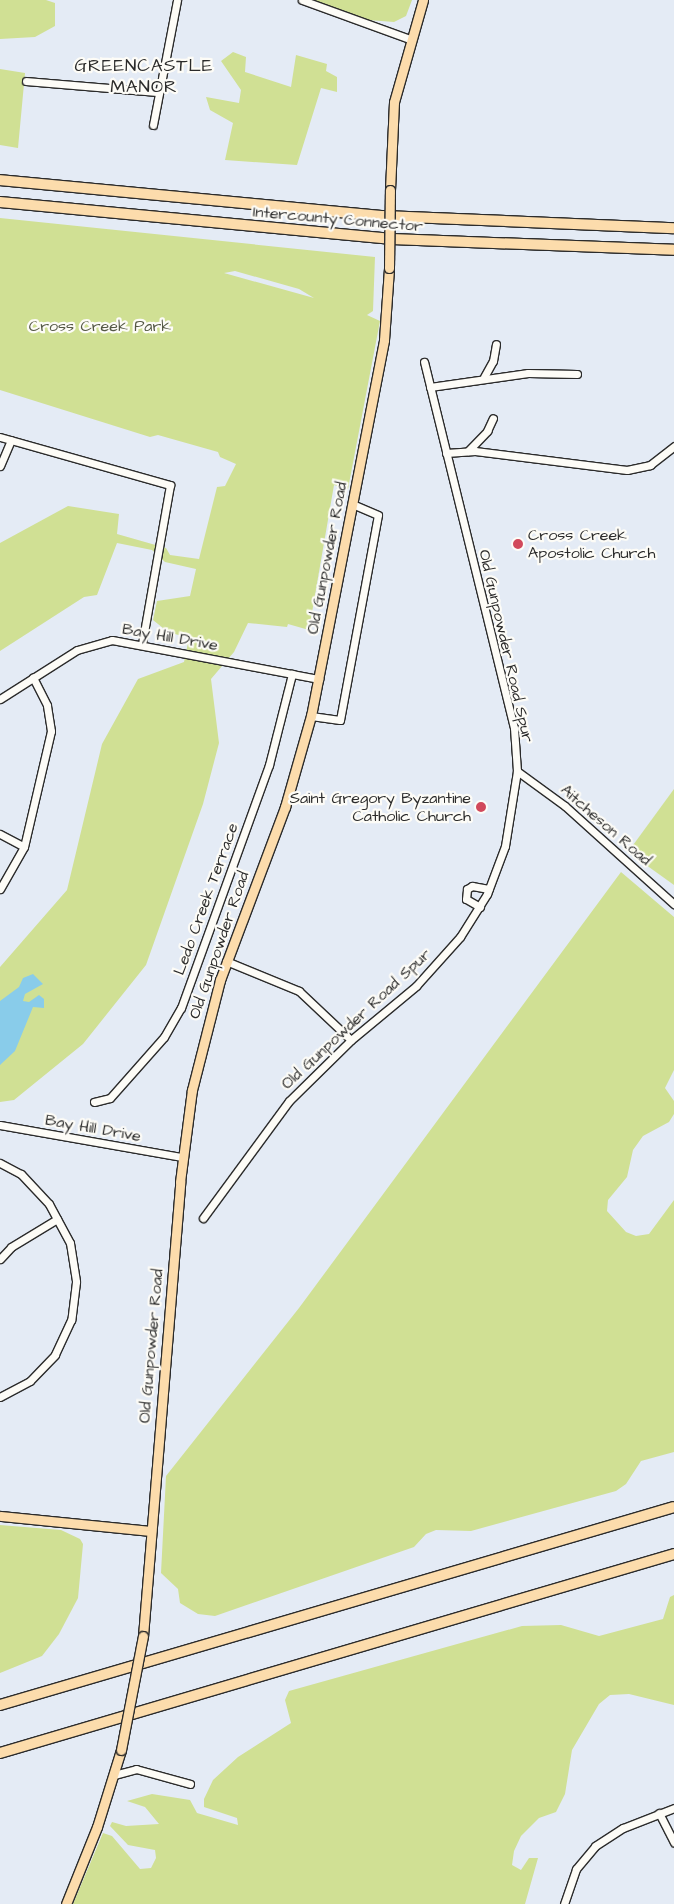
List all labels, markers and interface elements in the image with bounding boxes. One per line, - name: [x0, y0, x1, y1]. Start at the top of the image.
- district label: GREENCASTLE MANOR: [73, 56, 215, 98]
- street label: Intercounty Connector: [252, 202, 424, 236]
- park label: Cross Creek Park: [29, 316, 171, 336]
- street label: Old Gunpowder Road: [303, 480, 351, 636]
- place label: Cross Creek Apostolic Church: [528, 525, 655, 563]
- marker: Cross Creek Apostolic Church: [512, 538, 524, 550]
- street label: Old Gunpowder Road Spur: [474, 548, 538, 744]
- street label: Bay Hill Drive: [121, 619, 219, 655]
- street label: Aitcheson Road: [557, 780, 655, 870]
- place label: Saint Gregory Byzantine Catholic Church: [290, 788, 471, 826]
- marker: Saint Gregory Byzantine Catholic Church: [475, 801, 487, 813]
- street label: Ledo Creek Terrace: [170, 820, 242, 978]
- street label: Old Gunpowder Road: [185, 869, 253, 1021]
- street label: Old Gunpowder Road Spur: [277, 945, 435, 1093]
- street label: Bay Hill Drive: [44, 1110, 142, 1146]
- street label: Old Gunpowder Road: [135, 1268, 167, 1424]

